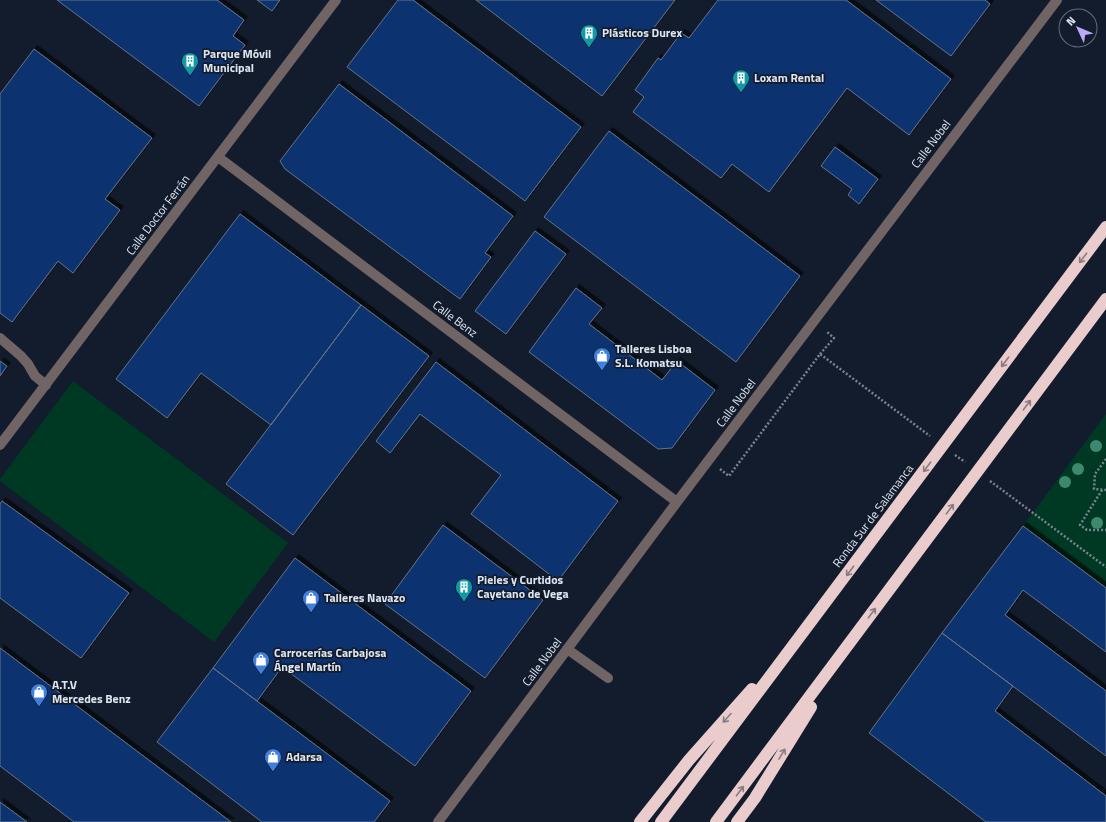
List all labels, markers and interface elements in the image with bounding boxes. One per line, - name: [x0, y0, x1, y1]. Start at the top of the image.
- north arrow: [1058, 8, 1098, 48]
- text: N: [1062, 13, 1079, 29]
- building icon: Plásticos Durex: [579, 23, 599, 48]
- place label: Plásticos Durex: [602, 23, 682, 42]
- place label: Parque Móvil Municipal: [203, 44, 271, 77]
- building icon: Parque Móvil Municipal: [180, 51, 200, 76]
- building icon: Loxam Rental: [731, 68, 751, 93]
- place label: Loxam Rental: [754, 68, 824, 87]
- street label: Calle Nobel: [906, 115, 955, 172]
- street label: Calle Doctor Ferrán: [121, 171, 194, 259]
- one-way arrow: [1078, 253, 1087, 264]
- street label: Calle Benz: [429, 295, 482, 342]
- place label: Talleres Lisboa S.L. Komatsu: [615, 339, 692, 372]
- shop icon: Talleres Lisboa S.L. Komatsu: [592, 346, 612, 371]
- one-way arrow: [1001, 357, 1009, 368]
- street label: Calle Nobel: [711, 374, 760, 431]
- one-way arrow: [1023, 399, 1031, 410]
- street label: Ronda Sur de Salamanca: [827, 460, 918, 571]
- one-way arrow: [923, 461, 931, 472]
- one-way arrow: [945, 503, 954, 514]
- one-way arrow: [845, 565, 854, 576]
- place label: Pieles y Curtidos Cayetano de Vega: [477, 570, 569, 603]
- building icon: Pieles y Curtidos Cayetano de Vega: [454, 577, 474, 602]
- shop icon: Talleres Navazo: [301, 588, 321, 613]
- place label: Talleres Navazo: [324, 588, 405, 607]
- one-way arrow: [868, 608, 876, 619]
- street label: Calle Nobel: [517, 633, 566, 690]
- place label: Carrocerías Carbajosa Ángel Martín: [274, 643, 386, 676]
- shop icon: Carrocerías Carbajosa Ángel Martín: [251, 650, 271, 675]
- place label: A.T.V Mercedes Benz: [52, 675, 131, 708]
- shop icon: A.T.V Mercedes Benz: [29, 682, 49, 707]
- one-way arrow: [723, 712, 732, 722]
- shop icon: Adarsa: [263, 747, 283, 772]
- place label: Adarsa: [286, 747, 322, 766]
- one-way arrow: [778, 748, 786, 760]
- one-way arrow: [735, 785, 744, 796]

